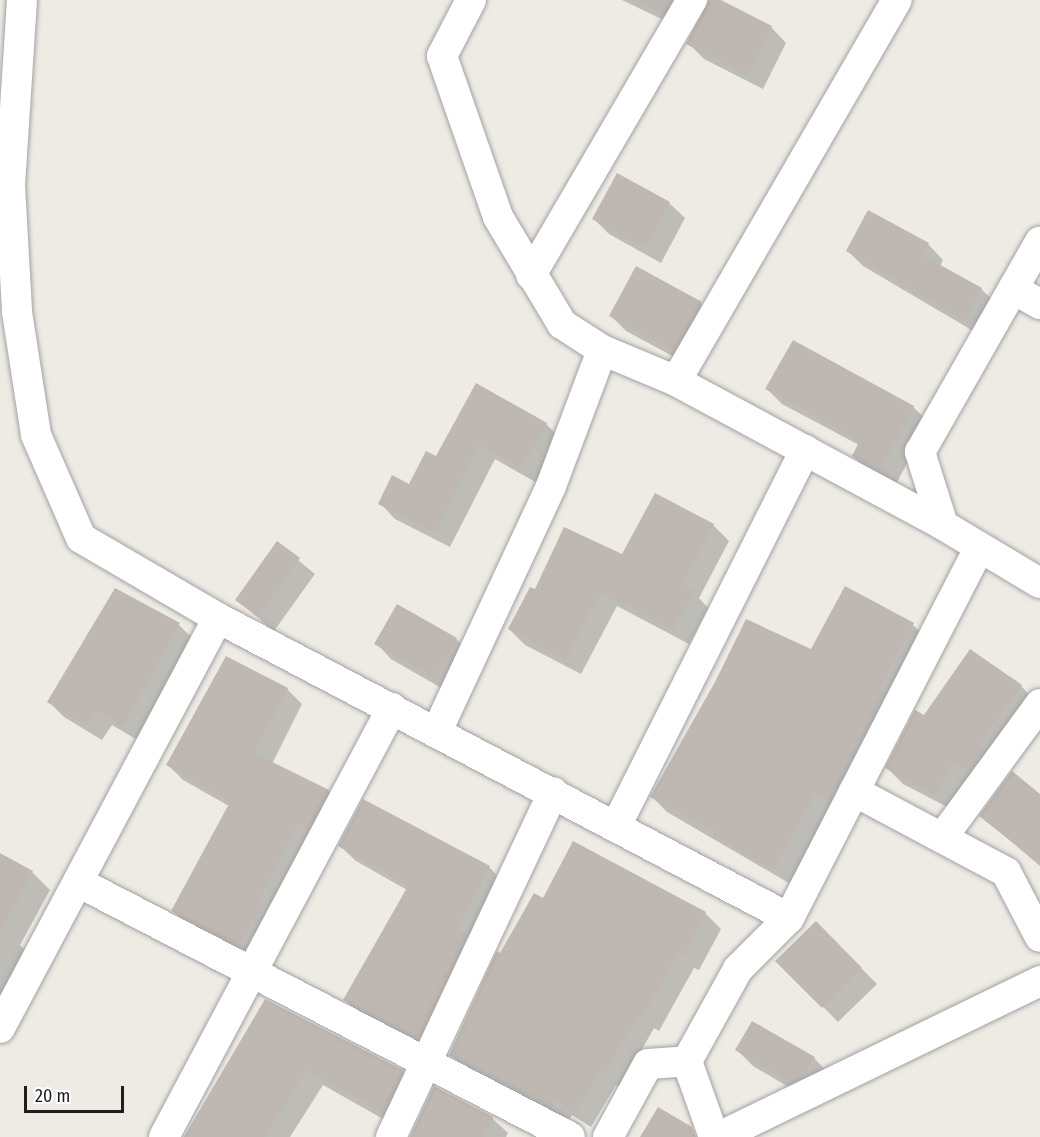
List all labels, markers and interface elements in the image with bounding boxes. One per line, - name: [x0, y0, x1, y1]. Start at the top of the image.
- scale bar: [27, 1074, 128, 1112]
- text: 20 m: [35, 1085, 70, 1107]

